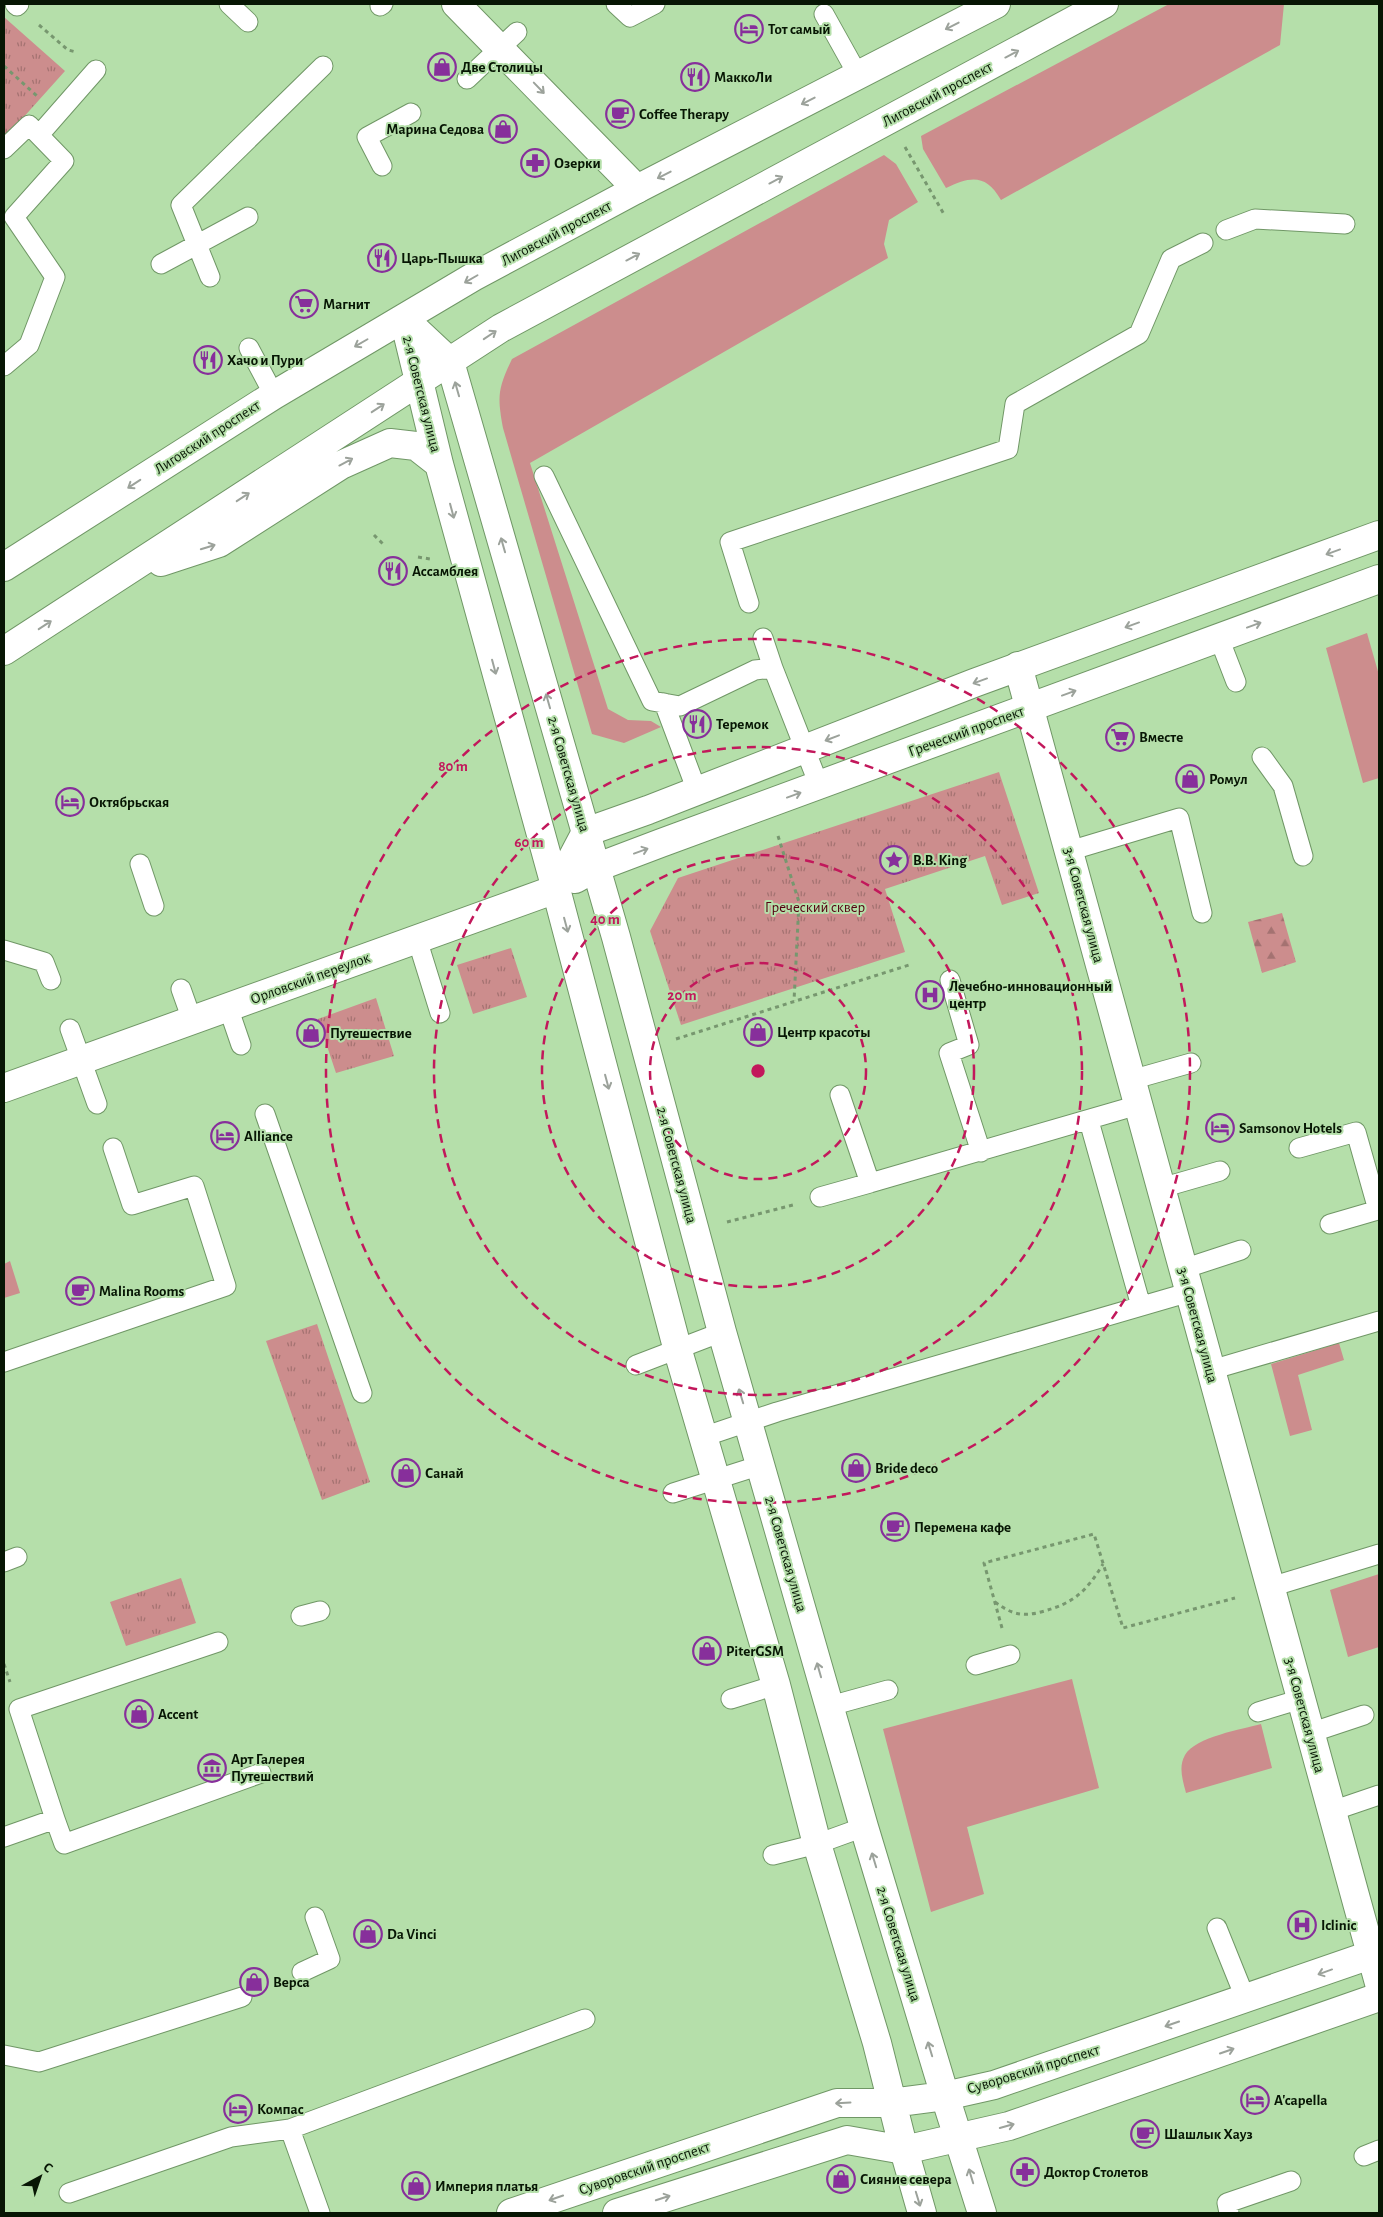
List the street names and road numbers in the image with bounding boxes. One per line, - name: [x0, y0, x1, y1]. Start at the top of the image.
- street label: Лиговский проспект: [880, 59, 995, 130]
- street label: Лиговский проспект: [499, 198, 614, 269]
- street label: 2-я Советская улица: [400, 334, 443, 454]
- street label: Лиговский проспект: [152, 398, 263, 477]
- street label: Греческий проспект: [906, 703, 1026, 759]
- street label: 2-я Советская улица: [545, 715, 592, 834]
- street label: 3-я Советская улица: [1061, 846, 1106, 965]
- street label: Орловский переулок: [248, 950, 372, 1007]
- street label: 2-я Советская улица: [654, 1105, 699, 1225]
- street label: 3-я Советская улица: [1175, 1266, 1220, 1385]
- street label: 2-я Советская улица: [762, 1495, 809, 1614]
- street label: 3-я Советская улица: [1282, 1656, 1327, 1775]
- street label: 2-я Советская улица: [874, 1885, 923, 2004]
- street label: Суворовский проспект: [965, 2042, 1102, 2097]
- street label: Суворовский проспект: [577, 2139, 712, 2198]

